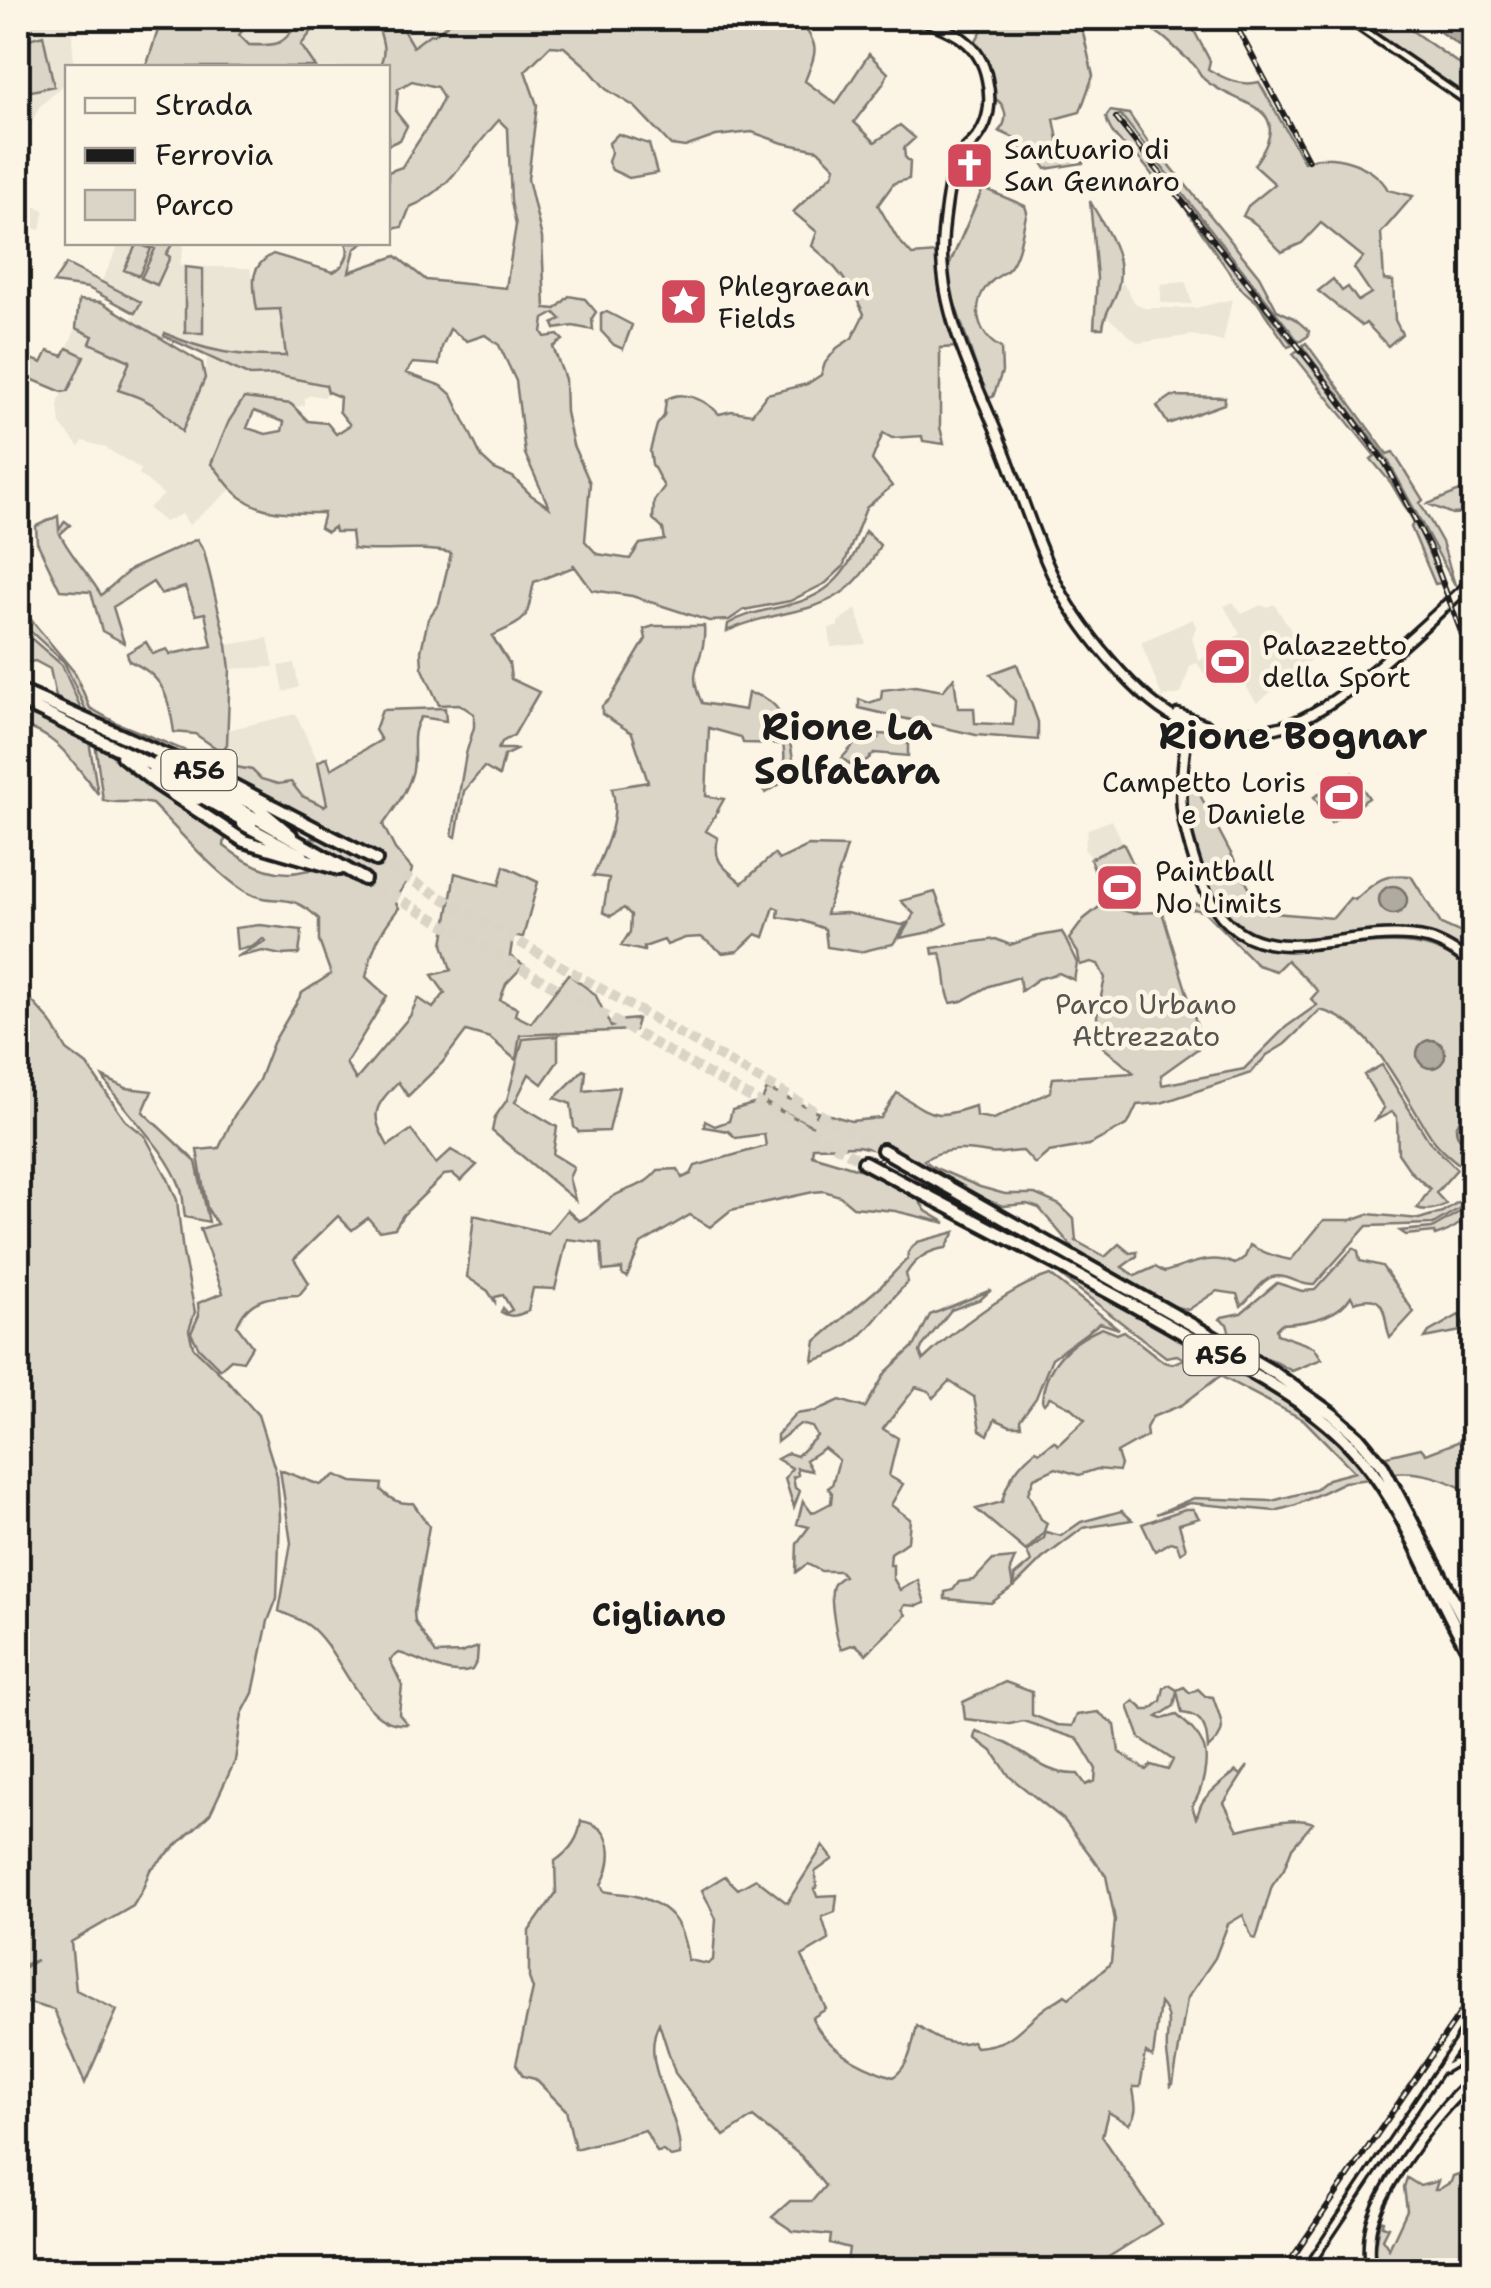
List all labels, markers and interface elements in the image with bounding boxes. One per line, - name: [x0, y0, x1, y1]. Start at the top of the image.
- legend: [65, 65, 390, 245]
- text: Strada: [155, 84, 253, 125]
- place label: Santuario di San Gennaro: [1004, 130, 1180, 200]
- text: Ferrovia: [155, 134, 274, 175]
- church icon: Santuario di San Gennaro: [943, 139, 995, 191]
- text: Parco: [155, 184, 234, 225]
- place label: Phlegraean Fields: [718, 267, 870, 337]
- place icon: Phlegraean Fields: [657, 276, 709, 328]
- place label: Palazzetto della Sport: [1262, 626, 1411, 696]
- sports icon: Palazzetto della Sport: [1201, 635, 1253, 687]
- district label: Rione La Solfatara: [754, 701, 940, 796]
- district label: Rione Bognar: [1158, 710, 1428, 761]
- road number: A56: [162, 750, 236, 790]
- place label: Campetto Loris e Daniele: [1102, 763, 1306, 833]
- sports icon: Campetto Loris e Daniele: [1315, 772, 1367, 824]
- place label: Paintball No Limits: [1155, 852, 1282, 922]
- sports icon: Paintball No Limits: [1094, 861, 1146, 913]
- park label: Parco Urbano Attrezzato: [1055, 985, 1237, 1055]
- road number: A56: [1184, 1335, 1258, 1375]
- district label: Cigliano: [592, 1593, 726, 1636]

